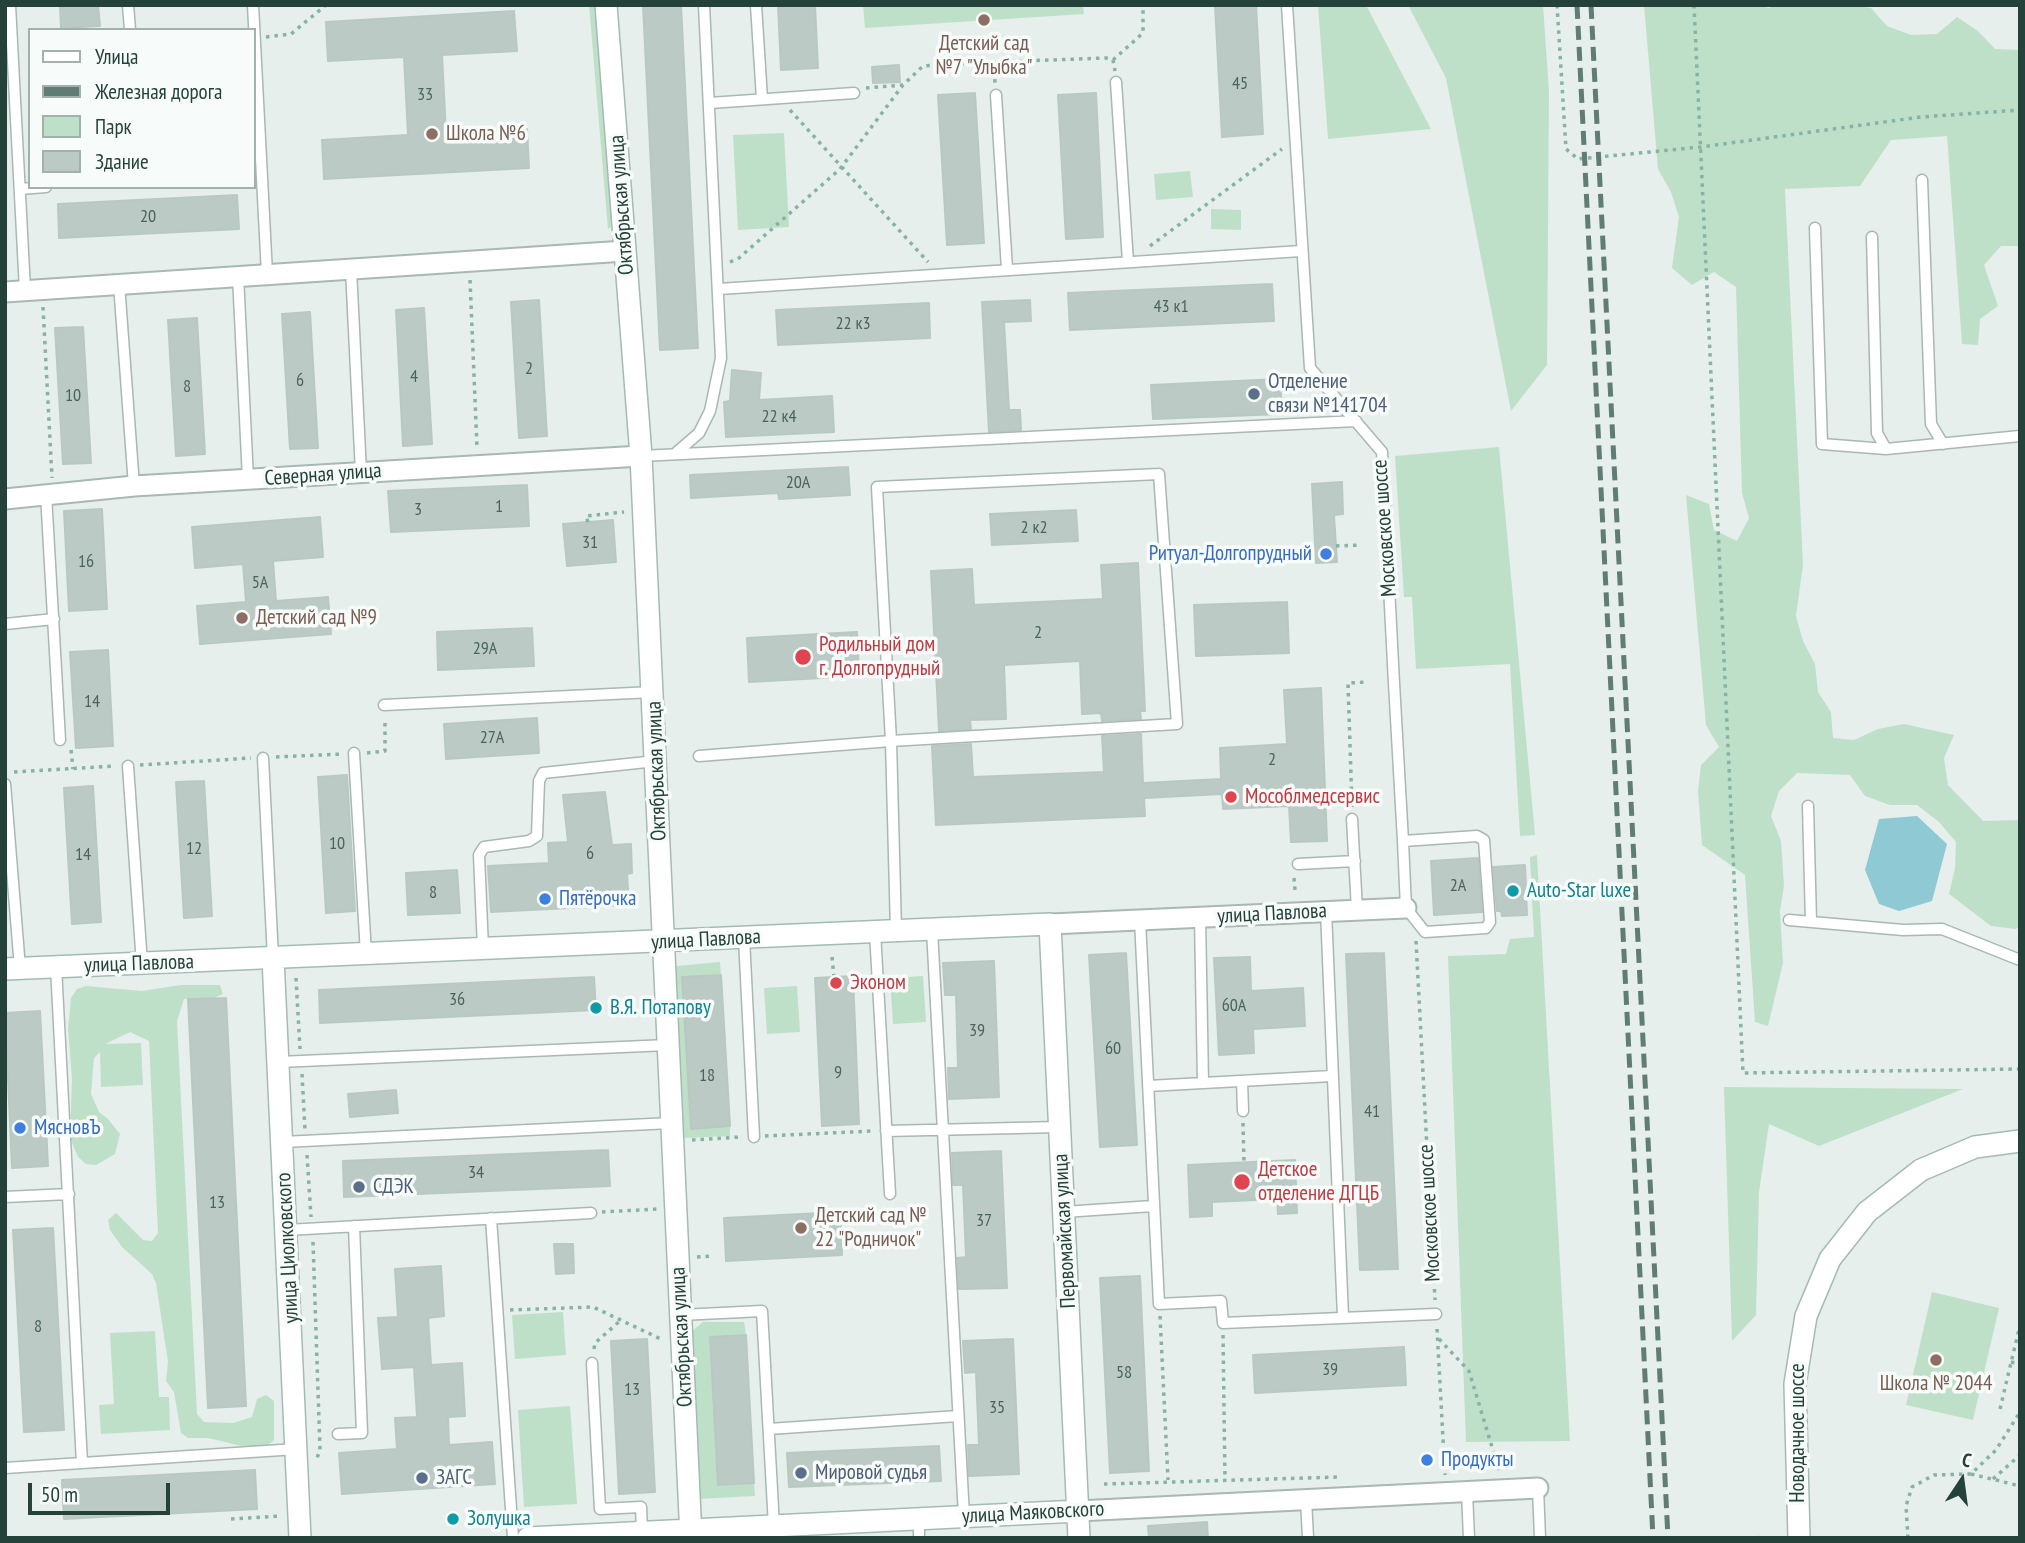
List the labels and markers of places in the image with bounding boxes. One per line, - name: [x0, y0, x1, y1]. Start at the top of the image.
- marker: Детский сад №7 "Улыбка": [976, 12, 992, 28]
- place label: Детский сад №7 "Улыбка": [935, 31, 1033, 81]
- place label: Школа №6: [446, 121, 526, 147]
- marker: Школа №6: [424, 126, 440, 142]
- place label: Отделение связи №141704: [1268, 369, 1387, 419]
- marker: Отделение связи №141704: [1246, 386, 1262, 402]
- place label: Ритуал-Долгопрудный: [1149, 541, 1312, 567]
- marker: Ритуал-Долгопрудный: [1318, 546, 1334, 562]
- place label: Детский сад №9: [256, 605, 377, 631]
- marker: Детский сад №9: [234, 610, 250, 626]
- place label: Родильный дом г. Долгопрудный: [819, 632, 940, 682]
- marker: Родильный дом г. Долгопрудный: [793, 647, 813, 667]
- place label: Мособлмедсервис: [1245, 784, 1380, 810]
- marker: Мособлмедсервис: [1223, 789, 1239, 805]
- place label: Auto-Star luxe: [1527, 878, 1631, 904]
- marker: Auto-Star luxe: [1505, 883, 1521, 899]
- place label: Пятёрочка: [559, 886, 636, 912]
- marker: Пятёрочка: [537, 891, 553, 907]
- place label: Эконом: [850, 970, 906, 996]
- marker: Эконом: [828, 975, 844, 991]
- place label: В.Я. Потапову: [610, 995, 711, 1021]
- marker: В.Я. Потапову: [588, 1000, 604, 1016]
- place label: МясновЪ: [34, 1115, 100, 1141]
- marker: МясновЪ: [12, 1120, 28, 1136]
- place label: Детское отделение ДГЦБ: [1258, 1157, 1379, 1207]
- marker: Детское отделение ДГЦБ: [1232, 1172, 1252, 1192]
- place label: СДЭК: [373, 1174, 414, 1200]
- marker: СДЭК: [351, 1179, 367, 1195]
- place label: Детский сад № 22 "Родничок": [815, 1203, 927, 1253]
- marker: Детский сад № 22 "Родничок": [793, 1220, 809, 1236]
- marker: Школа № 2044: [1928, 1352, 1944, 1368]
- place label: Школа № 2044: [1880, 1371, 1992, 1397]
- place label: Продукты: [1441, 1447, 1514, 1473]
- marker: Продукты: [1419, 1452, 1435, 1468]
- place label: Мировой судья: [815, 1460, 927, 1486]
- place label: ЗАГС: [436, 1465, 472, 1491]
- marker: Мировой судья: [793, 1465, 809, 1481]
- marker: ЗАГС: [414, 1470, 430, 1486]
- place label: Золушка: [467, 1506, 531, 1532]
- marker: Золушка: [445, 1511, 461, 1527]

